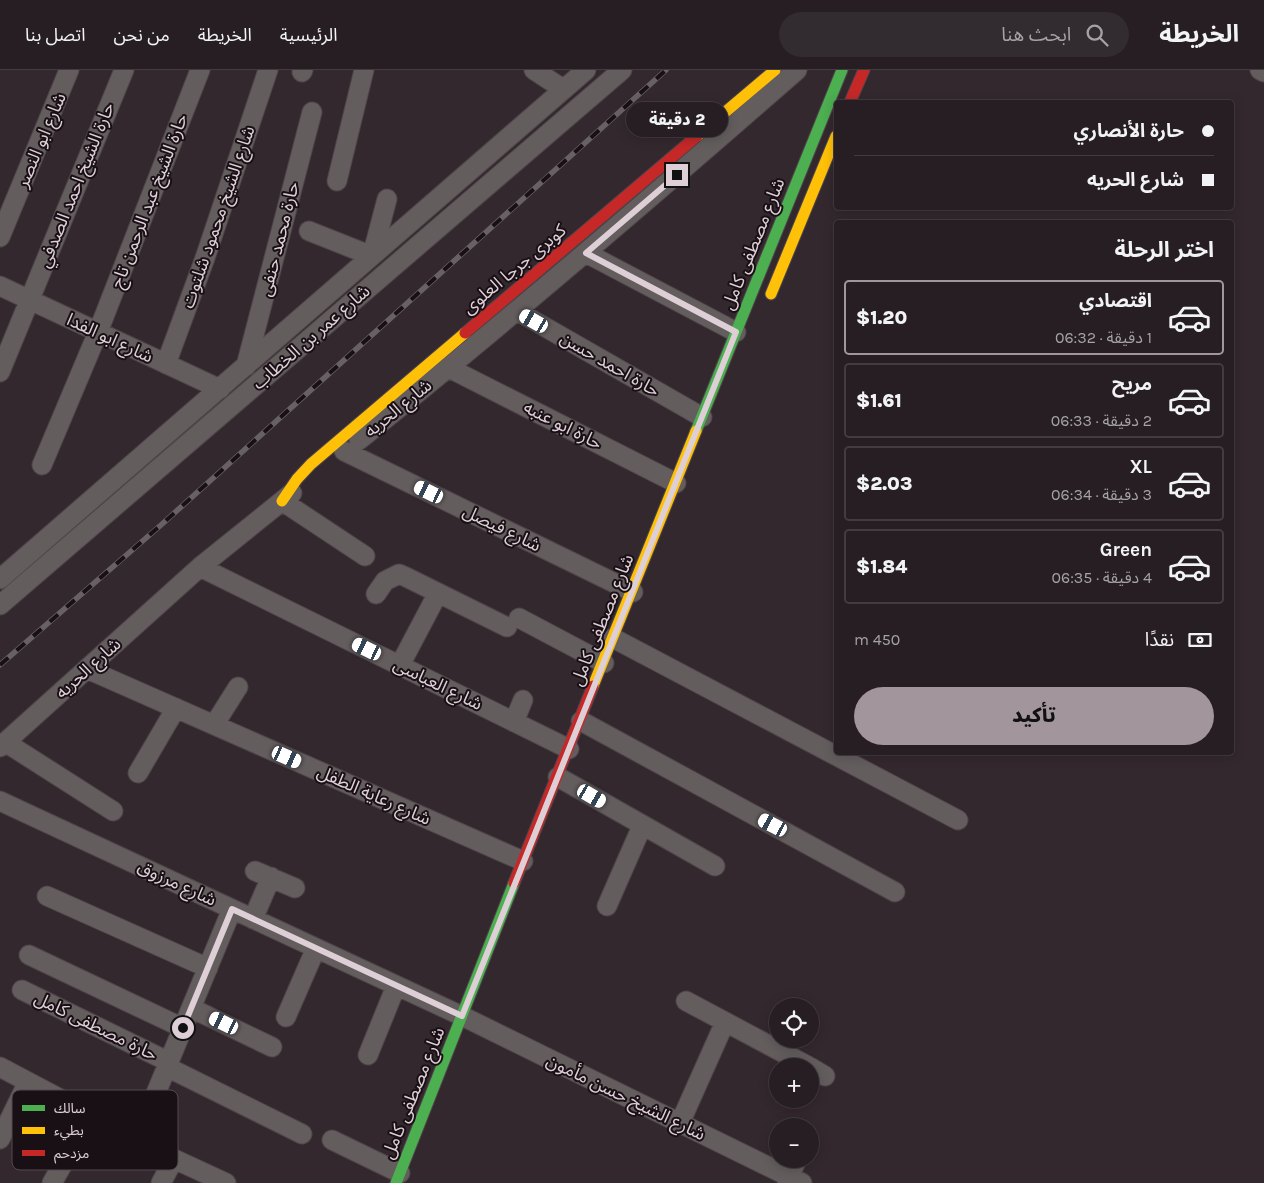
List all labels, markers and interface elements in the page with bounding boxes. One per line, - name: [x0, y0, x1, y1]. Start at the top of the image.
- search box: [779, 12, 1129, 57]
- text: الخريطة: [1159, 20, 1239, 48]
- icon: search: [1083, 21, 1111, 49]
- text: اتصل بنا: [25, 24, 85, 46]
- text: من نحن: [113, 24, 170, 46]
- text: الخريطة: [198, 24, 252, 46]
- text: الرئيسية: [280, 24, 338, 46]
- text: ابحث هنا: [1001, 24, 1071, 46]
- street label: شارع ابو النصر: [11, 89, 74, 193]
- street label: حارة الشيخ احمد الصدفي: [33, 99, 121, 272]
- callout: 2 دقيقة: [626, 102, 728, 138]
- text: 2 دقيقة: [649, 110, 705, 129]
- street label: حارة الشيخ عبد الرحمن تاج: [106, 111, 194, 292]
- text: حارة الأنصاري: [1074, 120, 1184, 142]
- street label: شارع الشيخ محمود شلتوت: [176, 123, 262, 312]
- route end: [666, 164, 688, 186]
- text: شارع الحريه: [1087, 169, 1184, 191]
- street label: شارع مصطفى كامل: [717, 175, 792, 314]
- street label: حارة محمد حنفى: [254, 179, 304, 299]
- street label: كوبرى جرجا العلوى: [458, 219, 571, 319]
- text: اختر الرحلة: [1114, 237, 1214, 263]
- street label: شارع عمر بن الخطاب: [248, 280, 376, 396]
- text: اقتصادي: [1079, 290, 1152, 312]
- icon: car: [1167, 295, 1212, 340]
- car: [517, 307, 550, 335]
- text: $1.20: [856, 307, 907, 329]
- street label: شارع ابو الفدا: [62, 308, 157, 370]
- street label: حارة احمد حسن: [556, 327, 664, 401]
- text: 1 دقيقة · 06:32: [1055, 328, 1152, 347]
- text: مريح: [1112, 373, 1152, 395]
- street label: شارع الحريه: [360, 374, 438, 444]
- icon: car: [1167, 378, 1212, 423]
- text: $1.61: [856, 390, 902, 412]
- street label: حارة ابو عنبه: [520, 396, 606, 454]
- text: 2 دقيقة · 06:33: [1051, 411, 1152, 430]
- text: XL: [1130, 456, 1152, 478]
- icon: car: [1167, 461, 1212, 506]
- text: $2.03: [856, 473, 912, 495]
- car: [412, 479, 445, 505]
- text: 3 دقيقة · 06:34: [1051, 485, 1152, 504]
- street label: شارع فيصل: [458, 500, 545, 559]
- text: Green: [1100, 539, 1152, 561]
- icon: car: [1167, 544, 1212, 589]
- street label: شارع مصطفى كامل: [566, 551, 641, 690]
- text: $1.84: [856, 556, 907, 578]
- text: 4 دقيقة · 06:35: [1052, 568, 1152, 587]
- icon: cash: [1186, 626, 1214, 654]
- text: نقدًا: [1145, 629, 1174, 651]
- text: 450 m: [854, 630, 900, 649]
- street label: شارع الحريه: [51, 633, 127, 705]
- car: [350, 636, 383, 662]
- street label: شارع العباسى: [389, 653, 486, 718]
- button: تأكيد: [854, 687, 1214, 745]
- car: [270, 744, 303, 770]
- street label: شارع رعاية الطفل: [313, 760, 434, 833]
- car: [575, 782, 608, 810]
- car: [756, 811, 789, 839]
- street label: شارع مرزوق: [133, 855, 220, 914]
- street label: حارة مصطفى كامل: [31, 987, 161, 1065]
- map controls: [769, 998, 819, 1168]
- button: locate: [769, 998, 819, 1048]
- car: [207, 1010, 240, 1036]
- route start: [172, 1017, 194, 1039]
- street label: شارع مصطفى كامل: [377, 1024, 452, 1163]
- street label: شارع الشيخ حسن مأمون: [541, 1049, 709, 1148]
- button: +: [769, 1058, 819, 1108]
- legend: [12, 1090, 178, 1170]
- text: سالك: [54, 1100, 86, 1117]
- button: −: [769, 1118, 819, 1168]
- text: بطيء: [54, 1122, 84, 1141]
- text: مزدحم: [54, 1145, 89, 1164]

